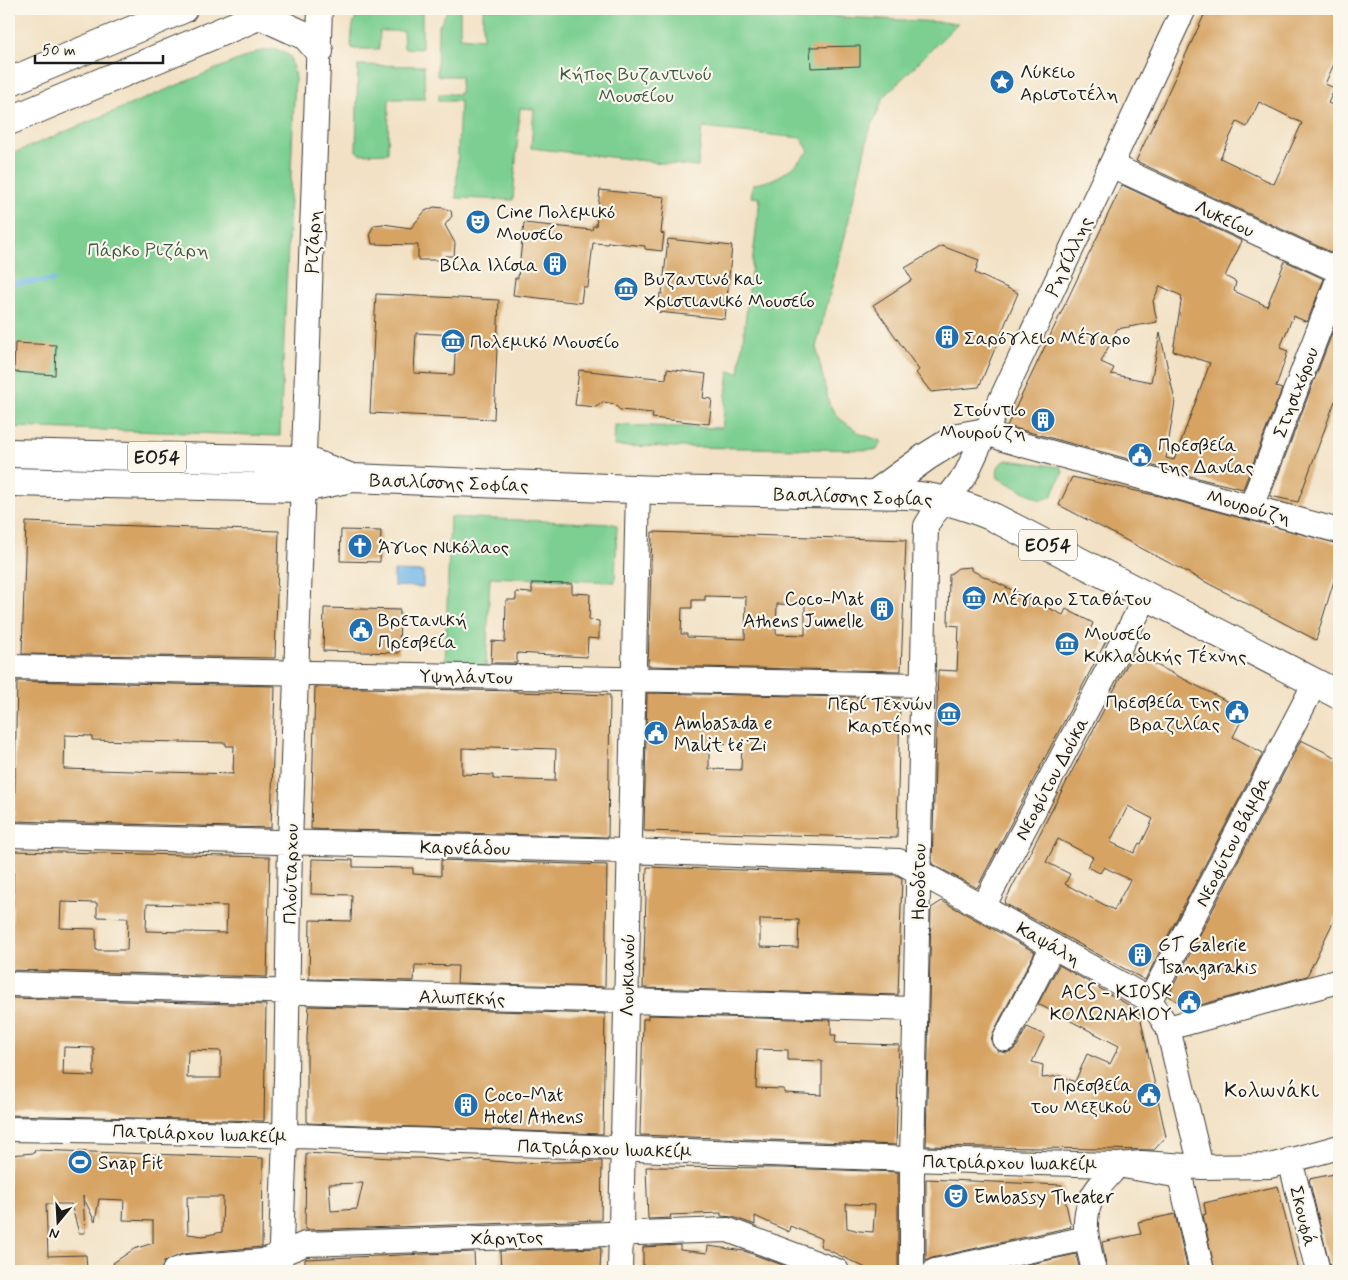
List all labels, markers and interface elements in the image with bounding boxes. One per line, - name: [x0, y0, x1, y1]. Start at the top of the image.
- scale bar: [35, 32, 162, 64]
- text: 50 m: [42, 41, 76, 61]
- place label: Λύκειο Αριστοτέλη: [1020, 60, 1118, 107]
- park label: Κήπος Βυζαντινού Μουσείου: [560, 62, 712, 109]
- place icon: Λύκειο Αριστοτέλη: [989, 69, 1015, 95]
- street label: Λυκείου: [1191, 195, 1258, 244]
- place label: Cine Πολεμικό Μουσείο: [496, 200, 615, 247]
- theatre icon: Cine Πολεμικό Μουσείο: [465, 209, 491, 235]
- street label: Ριζάρη: [300, 210, 327, 274]
- street label: Ρηγίλλης: [1040, 213, 1099, 301]
- park label: Πάρκο Ριζάρη: [87, 238, 209, 263]
- building icon: Βίλα Ιλίσια: [542, 251, 568, 277]
- place label: Βίλα Ιλίσια: [440, 253, 538, 278]
- place label: Βυζαντινό και Χριστιανικό Μουσείο: [644, 267, 815, 314]
- museum icon: Βυζαντινό και Χριστιανικό Μουσείο: [613, 276, 639, 302]
- building icon: Σαρόγλειο Μέγαρο: [934, 324, 960, 350]
- place label: Σαρόγλειο Μέγαρο: [964, 326, 1131, 351]
- museum icon: Πολεμικό Μουσείο: [440, 328, 466, 354]
- place label: Πολεμικό Μουσείο: [470, 330, 619, 355]
- street label: Στησιχόρου: [1268, 344, 1325, 442]
- place label: Στούντιο Μουρούζη: [940, 398, 1026, 445]
- building icon: Στούντιο Μουρούζη: [1030, 407, 1056, 433]
- place label: Πρεσβεία της Δανίας: [1157, 433, 1254, 480]
- road number: ΕΟ54: [128, 442, 186, 472]
- public building icon: Πρεσβεία της Δανίας: [1127, 442, 1153, 468]
- street label: Βασιλίσσης Σοφίας: [369, 468, 529, 499]
- street label: Βασιλίσσης Σοφίας: [773, 482, 933, 513]
- street label: Μουρούζη: [1204, 484, 1294, 531]
- road number: ΕΟ54: [1019, 530, 1077, 560]
- church icon: Άγιος Νικόλαος: [347, 533, 373, 559]
- place label: Άγιος Νικόλαος: [378, 535, 509, 560]
- museum icon: Μέγαρο Σταθάτου: [961, 585, 987, 611]
- place label: Coco-Mat Athens Jumelle: [743, 587, 864, 634]
- place label: Μέγαρο Σταθάτου: [992, 587, 1151, 612]
- building icon: Coco-Mat Athens Jumelle: [869, 596, 895, 622]
- place label: Βρετανική Πρεσβεία: [378, 608, 467, 655]
- public building icon: Βρετανική Πρεσβεία: [348, 617, 374, 643]
- place label: Μουσείο Κυκλαδικής Τέχνης: [1084, 622, 1247, 669]
- museum icon: Μουσείο Κυκλαδικής Τέχνης: [1054, 631, 1080, 657]
- street label: Υψηλάντου: [419, 664, 513, 691]
- place label: Πρεσβεία της Βραζιλίας: [1105, 690, 1220, 737]
- place label: Περί Τεχνών Καρτέρης: [828, 692, 932, 739]
- public building icon: Πρεσβεία της Βραζιλίας: [1224, 699, 1250, 725]
- museum icon: Περί Τεχνών Καρτέρης: [936, 701, 962, 727]
- place label: Ambasada e Malit të Zi: [674, 711, 772, 758]
- street label: Νεοφύτου Δούκα: [1009, 713, 1095, 845]
- public building icon: Ambasada e Malit të Zi: [643, 720, 669, 746]
- street label: Νεοφύτου Βάμβα: [1190, 772, 1277, 911]
- street label: Πλούταρχου: [278, 823, 305, 925]
- street label: Καρνεάδου: [420, 835, 510, 862]
- street label: Ηροδότου: [906, 843, 933, 921]
- street label: Καψάλη: [1012, 916, 1085, 972]
- street label: Λουκιανού: [615, 933, 642, 1017]
- place label: GT Galerie Tsangarakis: [1158, 933, 1258, 981]
- building icon: GT Galerie Tsangarakis: [1127, 942, 1153, 968]
- place label: ACS - KIOSK ΚΟΛΩΝΑΚΙΟΥ: [1050, 980, 1172, 1027]
- street label: Αλωπεκής: [418, 984, 506, 1013]
- public building icon: ACS - KIOSK ΚΟΛΩΝΑΚΙΟΥ: [1176, 989, 1202, 1015]
- place label: Πρεσβεία του Μεξικού: [1030, 1073, 1132, 1120]
- district label: Κολωνάκι: [1224, 1077, 1320, 1105]
- public building icon: Πρεσβεία του Μεξικού: [1136, 1082, 1162, 1108]
- place label: Coco-Mat Hotel Athens: [484, 1083, 584, 1130]
- building icon: Coco-Mat Hotel Athens: [453, 1092, 479, 1118]
- street label: Πατριάρχου Ιωακείμ: [112, 1119, 288, 1150]
- street label: Πατριάρχου Ιωακείμ: [517, 1134, 693, 1165]
- sports icon: Snap Fit: [67, 1149, 93, 1175]
- street label: Πατριάρχου Ιωακείμ: [922, 1149, 1098, 1178]
- place label: Snap Fit: [98, 1151, 163, 1176]
- theatre icon: Embassy Theater: [943, 1183, 969, 1209]
- street label: Σκουφά: [1283, 1183, 1322, 1249]
- place label: Embassy Theater: [974, 1185, 1114, 1210]
- north arrow: [32, 1198, 82, 1248]
- text: N: [47, 1223, 62, 1243]
- street label: Χάρητος: [470, 1225, 544, 1252]

